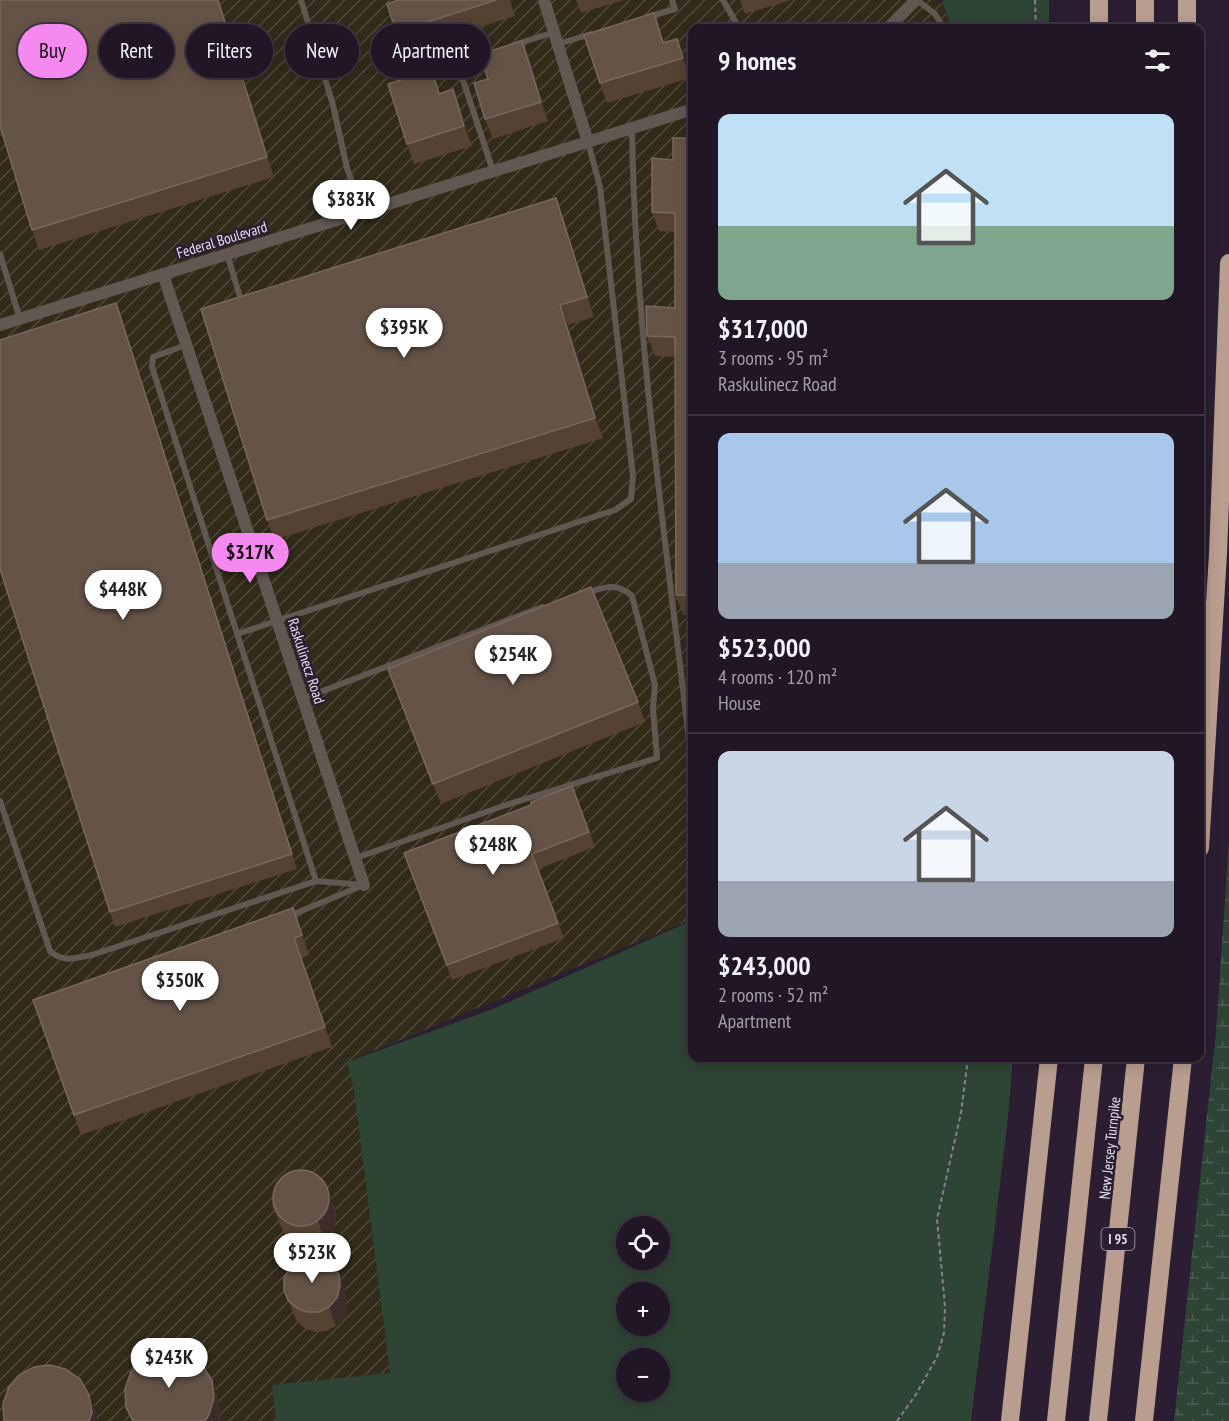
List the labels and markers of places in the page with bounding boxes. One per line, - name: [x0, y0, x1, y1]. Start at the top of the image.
- pin: $383K: [309, 180, 393, 231]
- pin: $395K: [362, 308, 446, 359]
- pin: $317K: [208, 533, 292, 584]
- pin: $448K: [81, 570, 165, 621]
- pin: $254K: [471, 635, 555, 686]
- pin: $248K: [451, 825, 535, 876]
- pin: $350K: [138, 961, 222, 1012]
- pin: $523K: [270, 1233, 354, 1284]
- pin: $243K: [127, 1338, 211, 1389]

